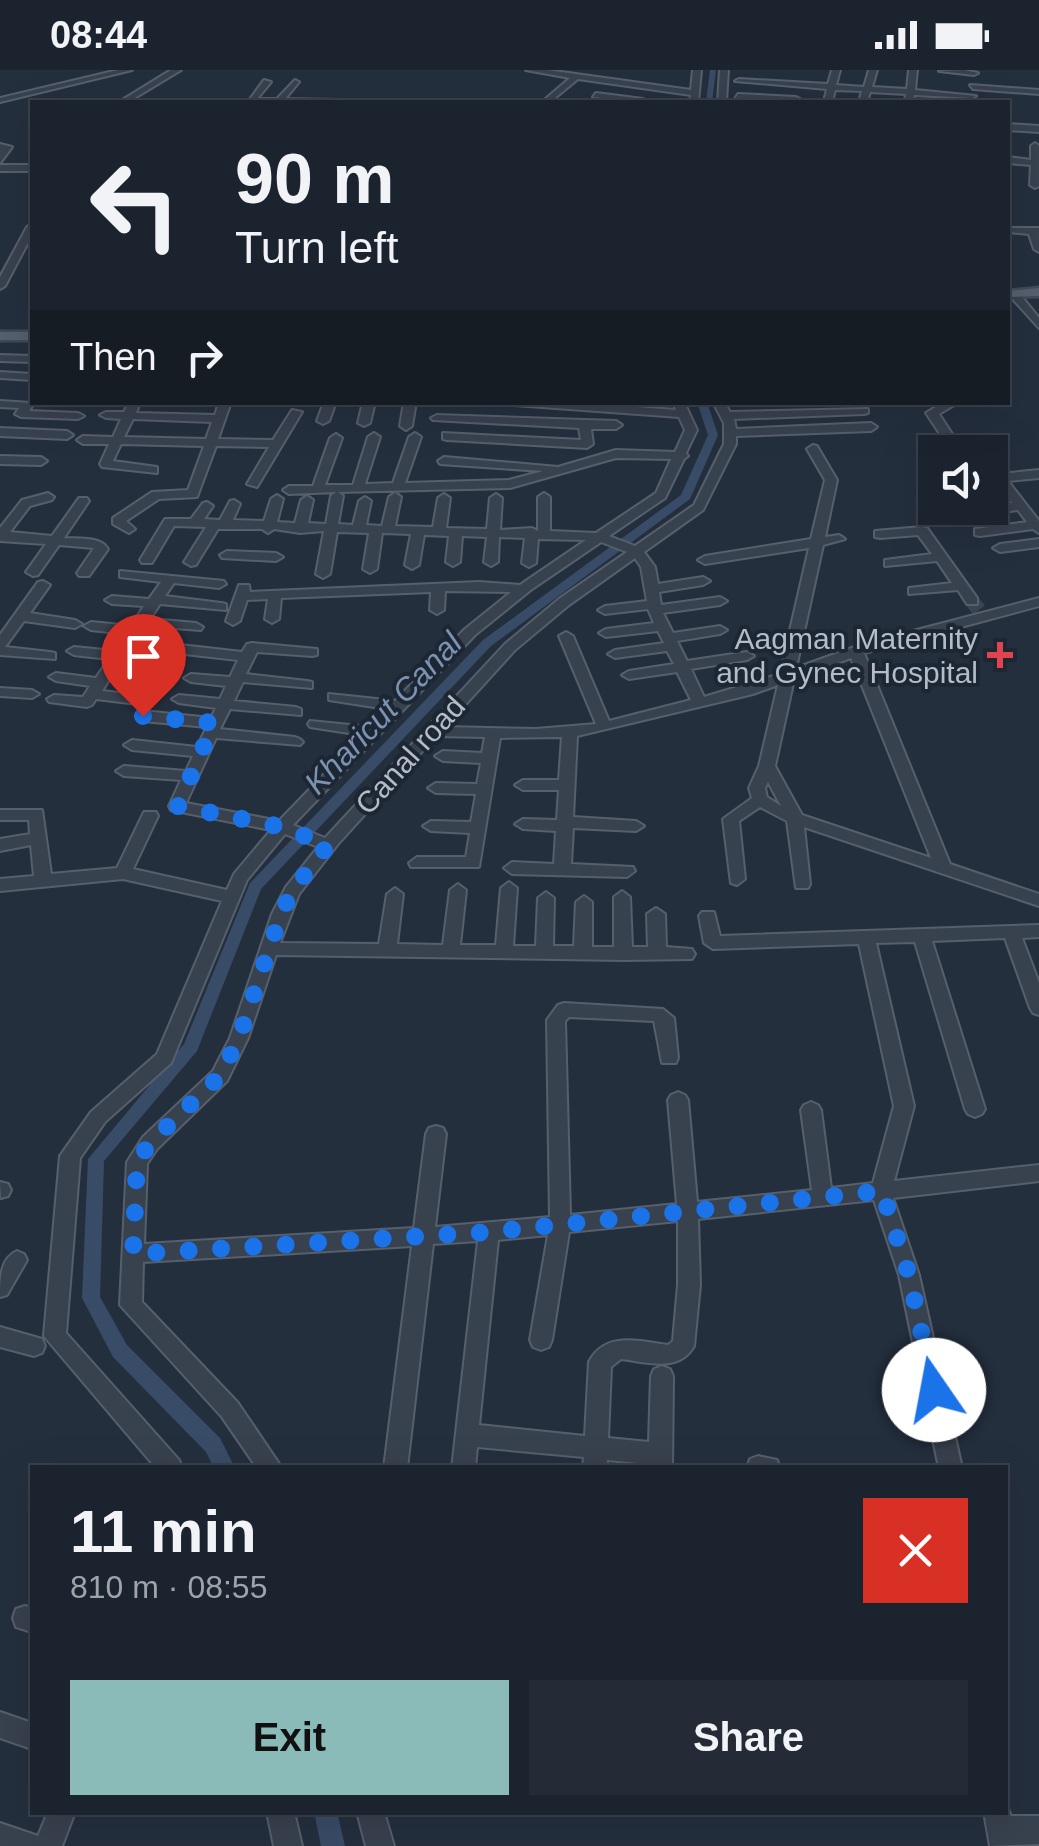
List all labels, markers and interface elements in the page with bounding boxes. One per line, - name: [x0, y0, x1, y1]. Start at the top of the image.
- text: 08:44: [50, 14, 147, 56]
- icon: left: [70, 140, 200, 270]
- text: 90 m: [235, 140, 395, 218]
- text: Turn left: [235, 222, 398, 273]
- icon: right: [177, 330, 232, 385]
- text: Then: [70, 336, 157, 378]
- map controls: [918, 435, 1008, 525]
- button: sound: [918, 435, 1008, 525]
- pin: [101, 614, 186, 717]
- place label: Aagman Maternity and Gynec Hospital: [716, 622, 978, 689]
- water label: Kharicut Canal: [297, 624, 469, 801]
- icon: arrive: [116, 629, 171, 684]
- marker: Aagman Maternity and Gynec Hospital: [987, 642, 1013, 668]
- street label: Canal road: [349, 689, 471, 821]
- position arrow: [882, 1338, 986, 1442]
- text: 11 min: [70, 1498, 257, 1565]
- button: close: [863, 1498, 968, 1603]
- text: 810 m · 08:55: [70, 1569, 267, 1605]
- button: Exit: [70, 1680, 509, 1795]
- button: Share: [529, 1680, 968, 1795]

